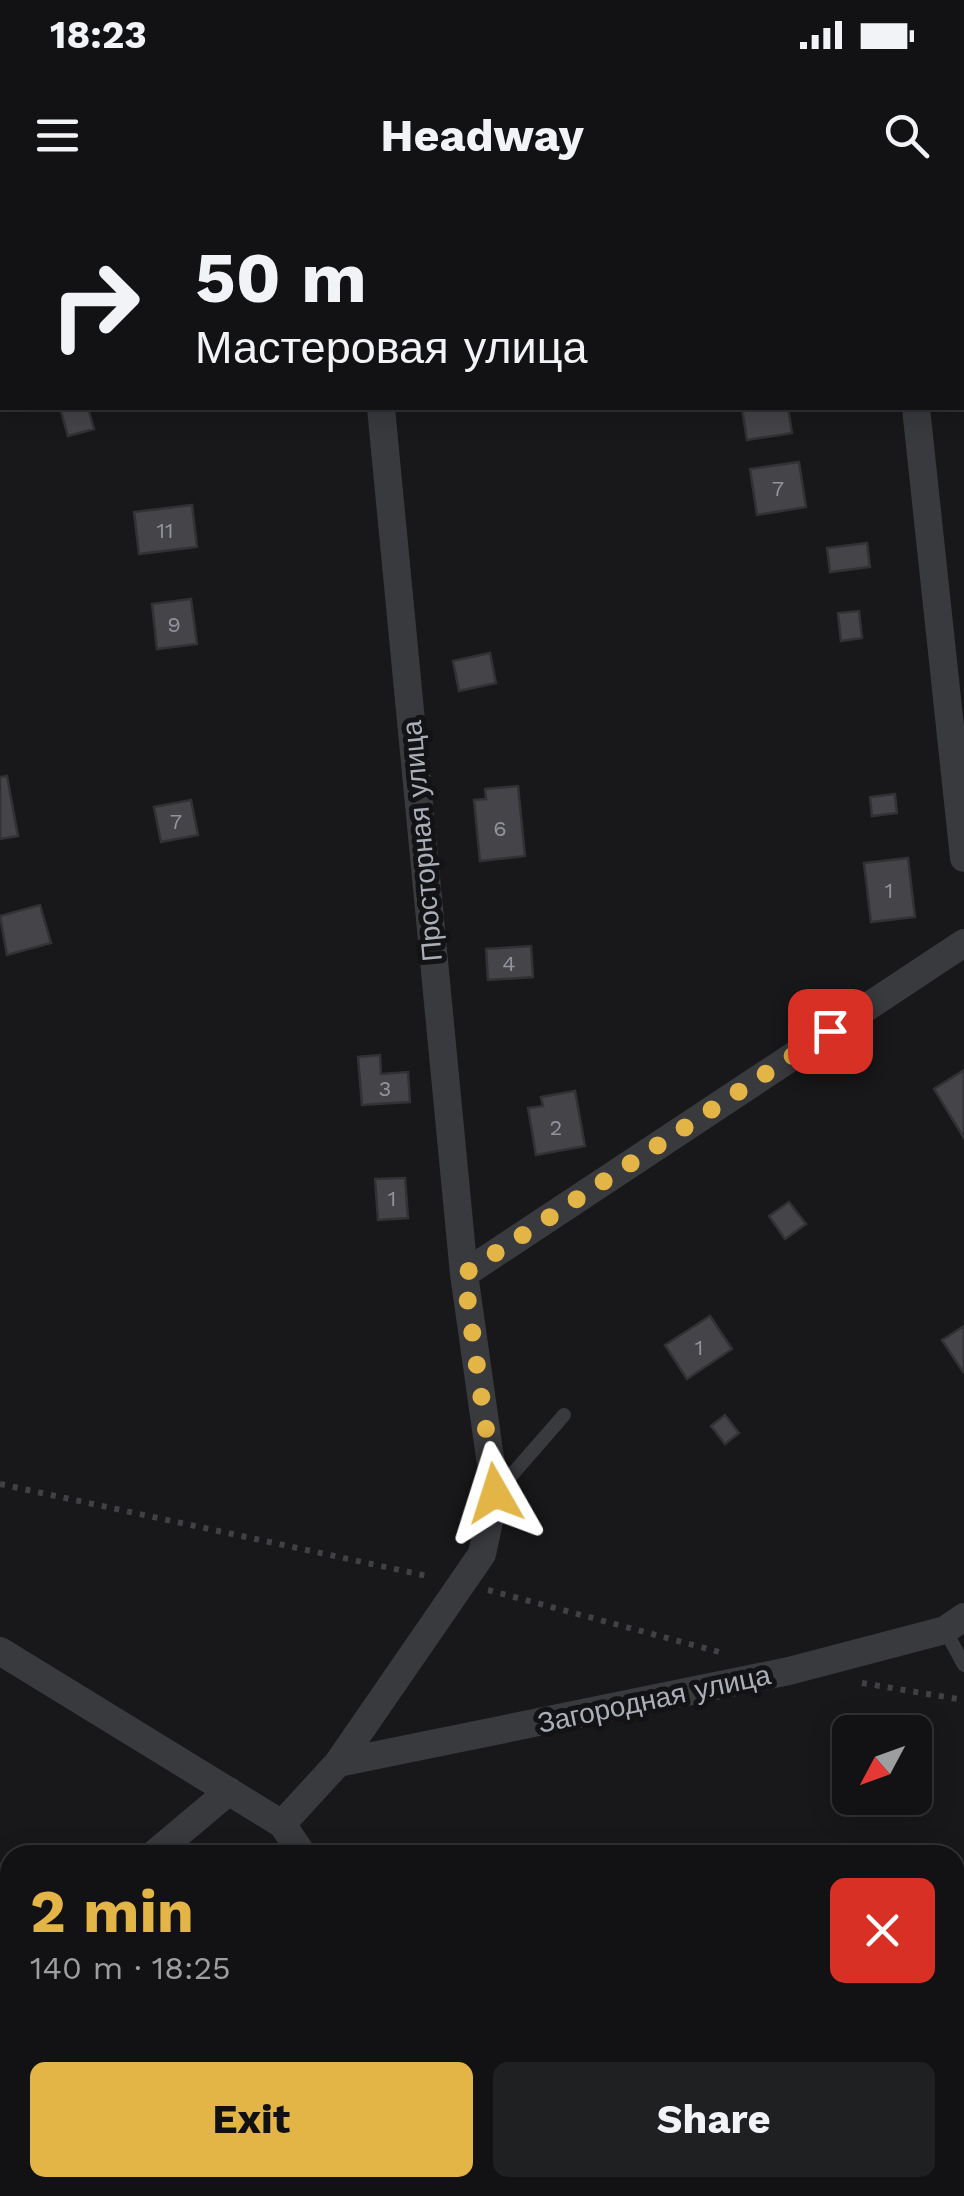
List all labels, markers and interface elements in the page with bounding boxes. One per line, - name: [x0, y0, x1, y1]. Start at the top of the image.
- text: 18:23: [50, 13, 147, 57]
- icon: menu: [30, 108, 85, 163]
- icon: search: [879, 108, 934, 163]
- text: Headway: [380, 109, 584, 162]
- text: 50 m: [195, 237, 367, 319]
- icon: right: [30, 240, 160, 370]
- text: Мастеровая улица: [195, 321, 588, 374]
- house number: 7: [772, 476, 784, 501]
- house number: 11: [156, 518, 174, 543]
- house number: 9: [167, 612, 181, 637]
- street label: Просторная улица: [395, 719, 449, 963]
- house number: 7: [170, 809, 182, 834]
- house number: 6: [493, 816, 507, 841]
- house number: 1: [885, 878, 893, 903]
- house number: 4: [502, 951, 516, 976]
- pin: [788, 989, 873, 1074]
- icon: arrive: [803, 1004, 858, 1059]
- house number: 3: [379, 1076, 391, 1101]
- house number: 2: [550, 1115, 562, 1140]
- house number: 1: [388, 1186, 396, 1211]
- house number: 1: [695, 1335, 703, 1360]
- position arrow: [443, 1441, 547, 1545]
- street label: Загородная улица: [535, 1658, 774, 1740]
- north arrow: [832, 1715, 932, 1815]
- map controls: [832, 1715, 932, 1815]
- text: 2 min: [30, 1876, 194, 1947]
- button: close: [830, 1878, 935, 1983]
- text: 140 m · 18:25: [30, 1949, 231, 1987]
- button: Exit: [30, 2062, 473, 2177]
- button: Share: [493, 2062, 935, 2177]

